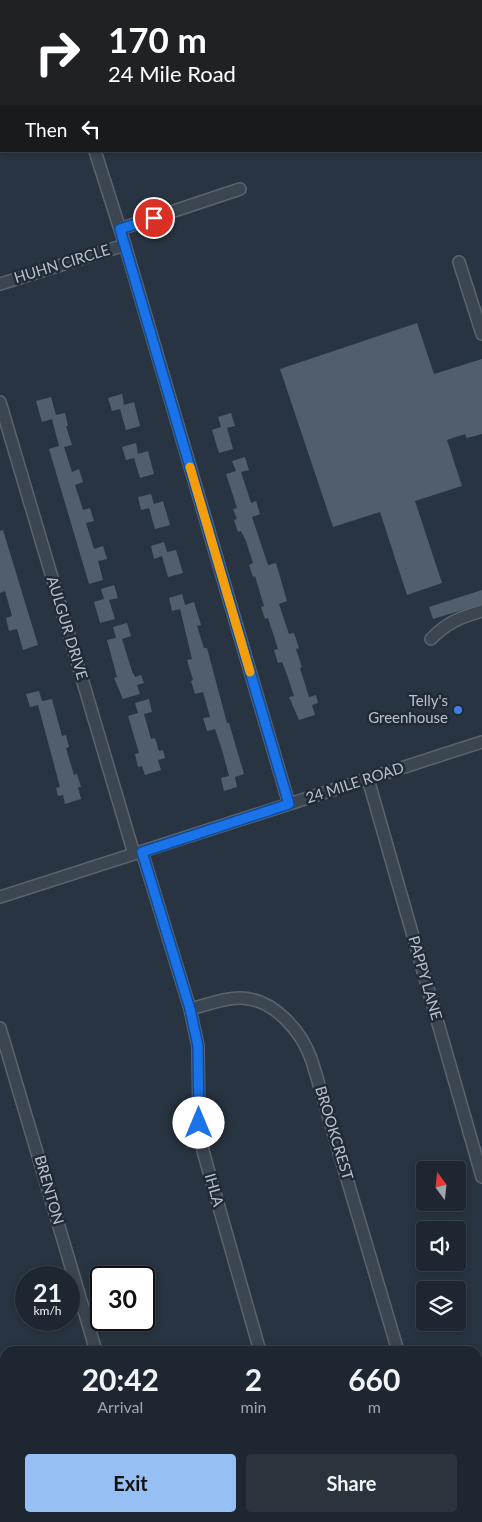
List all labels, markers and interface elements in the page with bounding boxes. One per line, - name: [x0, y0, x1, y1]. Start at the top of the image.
- text: 170 m: [108, 18, 207, 60]
- icon: right: [25, 20, 90, 85]
- text: 24 Mile Road: [108, 60, 236, 87]
- icon: left: [77, 115, 105, 143]
- text: Then: [25, 118, 67, 141]
- pin: [133, 197, 175, 239]
- icon: arrive: [140, 204, 168, 232]
- street label: HUHN CIRCLE: [12, 240, 112, 286]
- street label: AULGUR DRIVE: [44, 574, 92, 682]
- place label: Telly's Greenhouse: [368, 691, 448, 726]
- marker: Telly's Greenhouse: [452, 704, 464, 716]
- street label: 24 MILE ROAD: [303, 758, 406, 806]
- street label: PAPPY LANE: [405, 934, 447, 1022]
- street label: BROOKCREST: [312, 1084, 358, 1182]
- position arrow: [172, 1096, 224, 1148]
- street label: BRENTON: [32, 1153, 68, 1226]
- north arrow: [416, 1161, 466, 1211]
- map controls: [416, 1161, 466, 1331]
- street label: IHLA: [202, 1171, 228, 1209]
- button: sound: [416, 1221, 466, 1271]
- speed limit sign: 30: [90, 1266, 155, 1331]
- text: 21: [33, 1277, 62, 1307]
- button: layers: [416, 1281, 466, 1331]
- text: km/h: [33, 1303, 62, 1318]
- text: 20:42: [82, 1361, 159, 1397]
- text: 2: [245, 1361, 262, 1397]
- text: 660: [348, 1361, 400, 1397]
- text: Arrival: [97, 1397, 143, 1416]
- text: min: [241, 1397, 267, 1416]
- text: m: [368, 1397, 381, 1416]
- button: Exit: [25, 1454, 236, 1512]
- button: Share: [246, 1454, 457, 1512]

